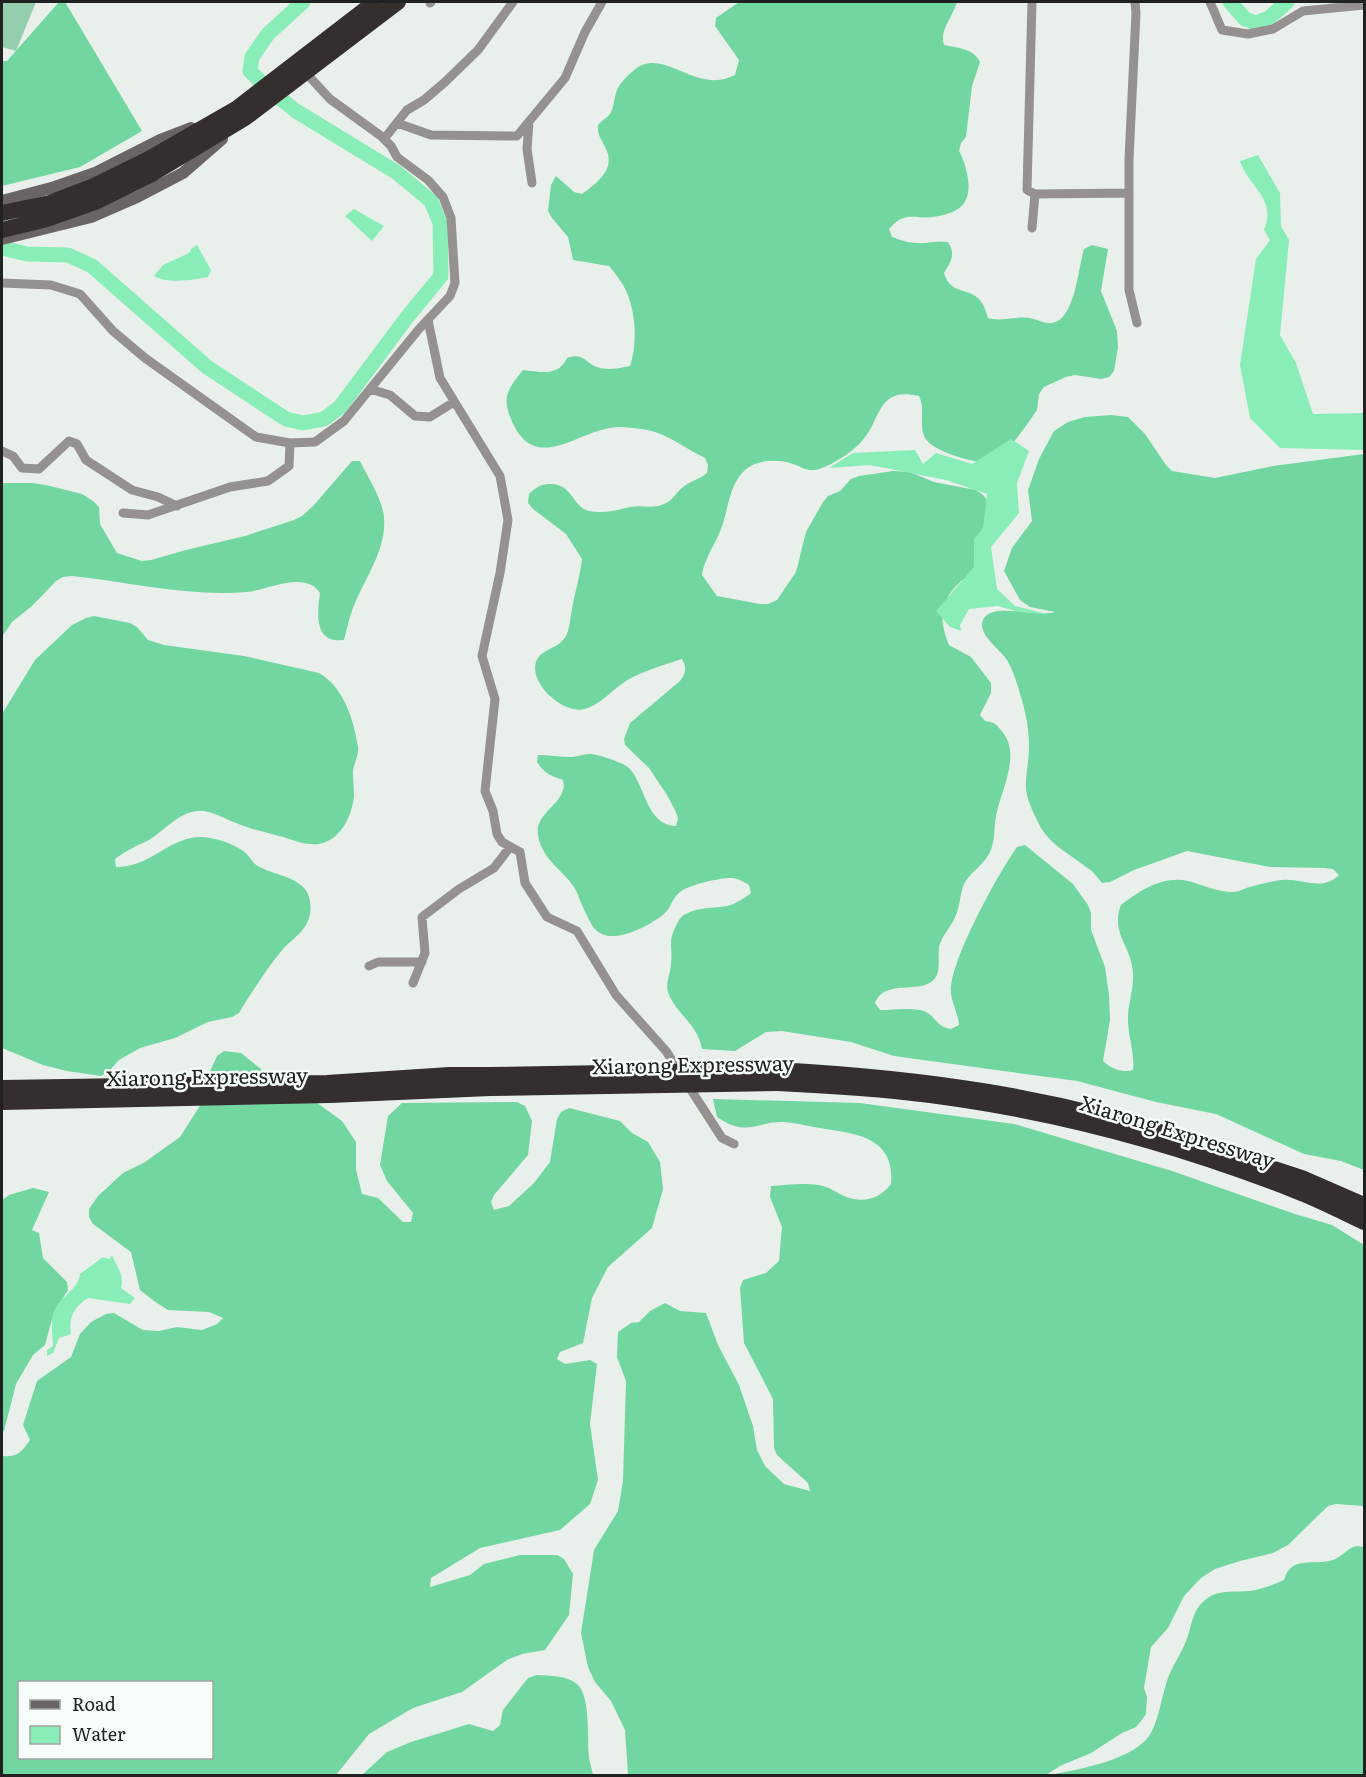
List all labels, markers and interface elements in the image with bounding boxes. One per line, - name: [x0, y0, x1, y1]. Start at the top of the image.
- street label: Xiarong Expressway: [592, 1046, 795, 1080]
- street label: Xiarong Expressway: [106, 1058, 309, 1092]
- street label: Xiarong Expressway: [1077, 1086, 1280, 1175]
- legend: [18, 1681, 213, 1759]
- text: Road: [72, 1690, 116, 1717]
- text: Water: [72, 1720, 126, 1747]

